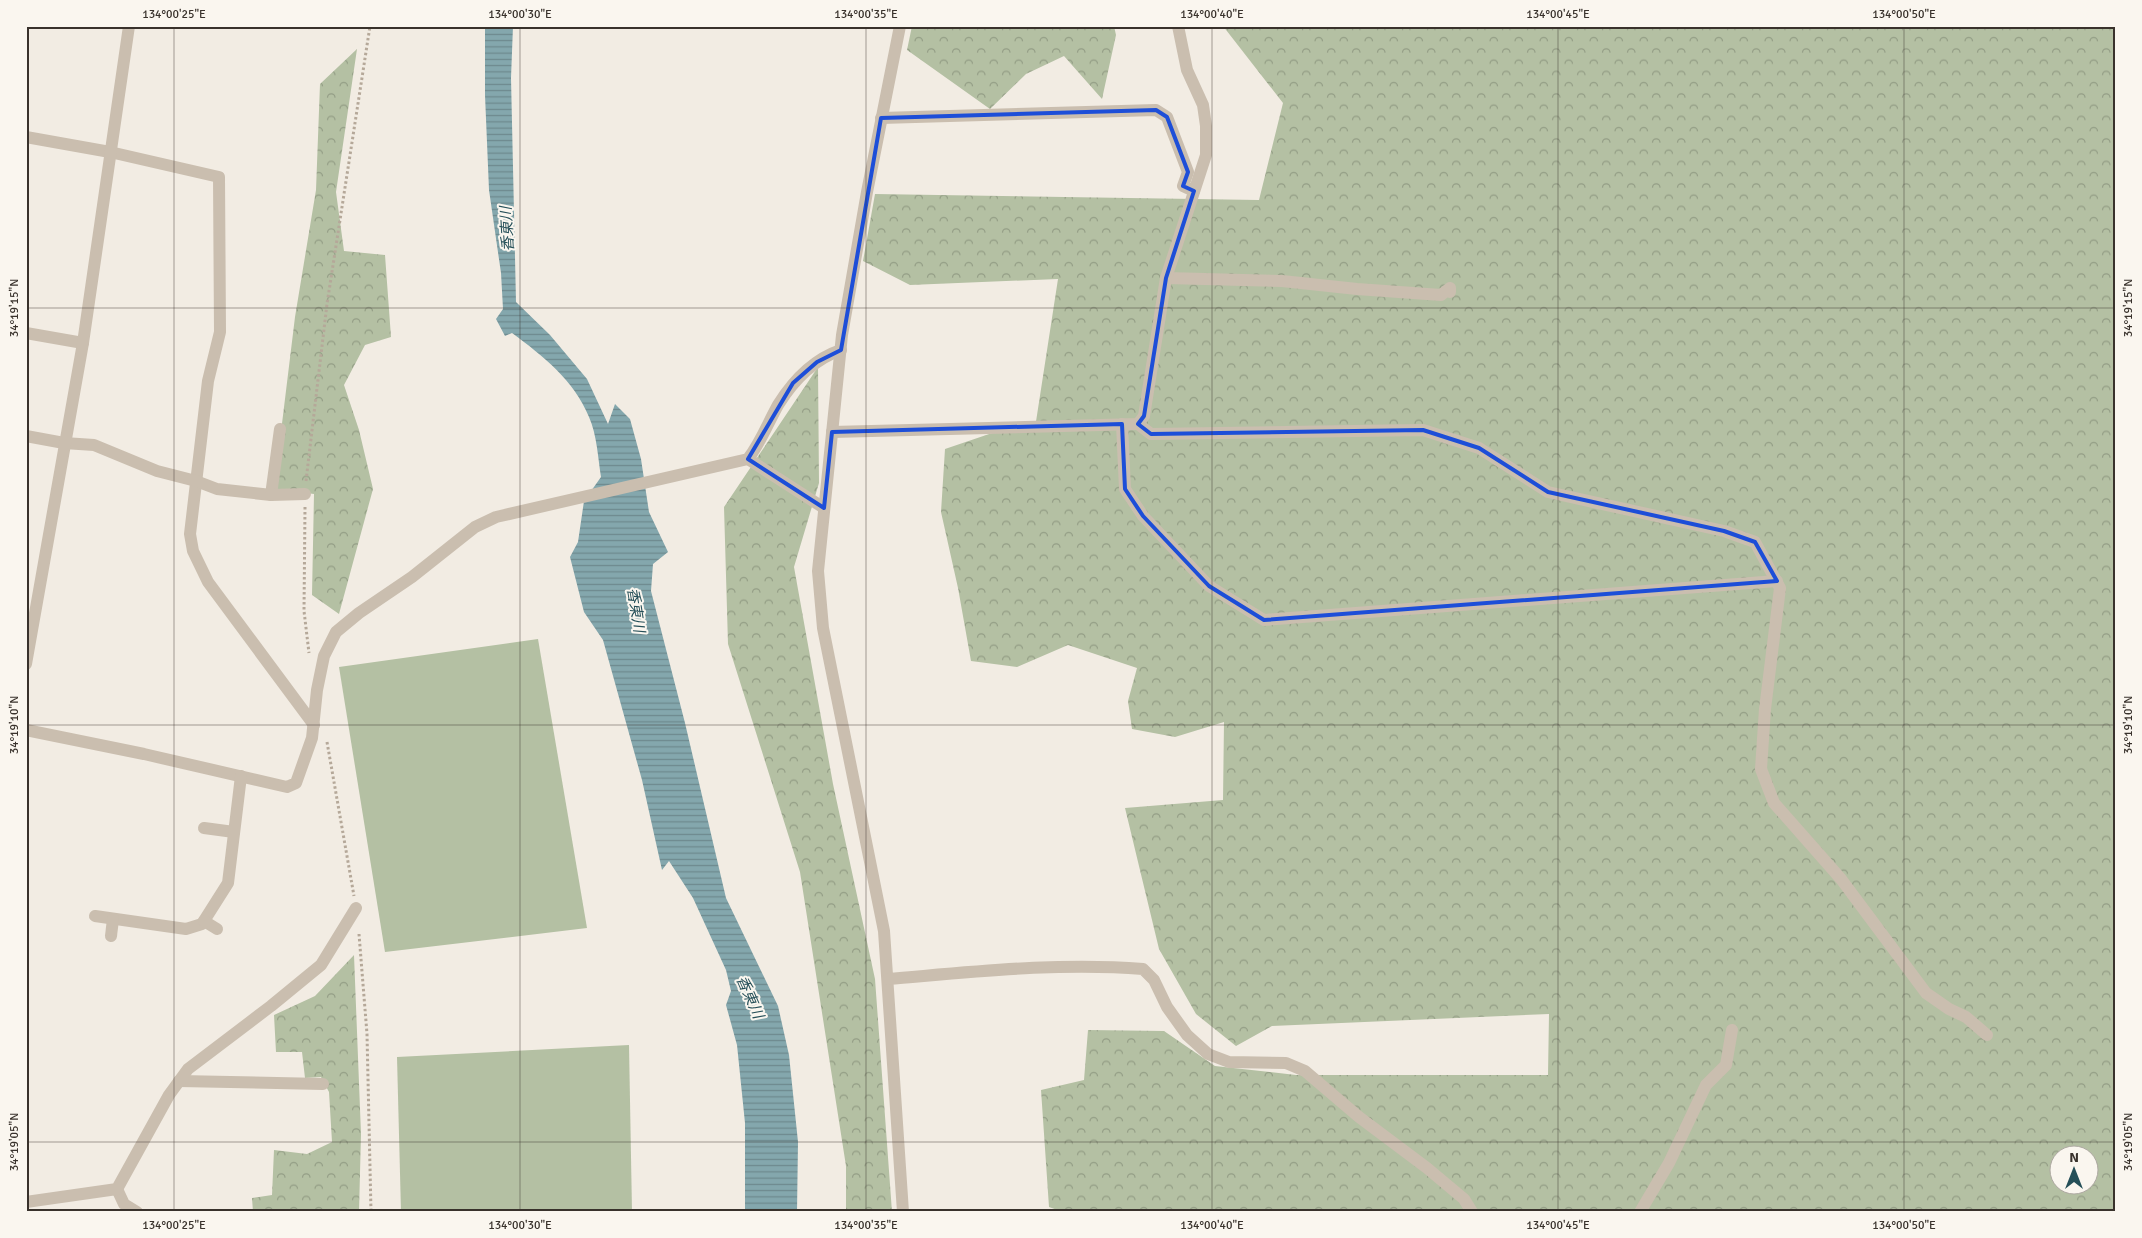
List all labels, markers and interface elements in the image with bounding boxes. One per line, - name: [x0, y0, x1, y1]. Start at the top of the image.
- text: 134°00'25"E: [142, 7, 206, 22]
- text: 134°00'30"E: [488, 7, 552, 22]
- text: 134°00'35"E: [834, 7, 898, 22]
- text: 134°00'40"E: [1180, 7, 1244, 22]
- text: 134°00'45"E: [1526, 7, 1590, 22]
- text: 134°00'50"E: [1872, 7, 1936, 22]
- water label: 香東川: [497, 204, 517, 252]
- text: 34°19'15"N: [7, 279, 22, 337]
- text: 34°19'15"N: [2121, 279, 2136, 337]
- water label: 香東川: [624, 586, 649, 636]
- text: 34°19'10"N: [7, 696, 22, 754]
- text: 34°19'10"N: [2121, 696, 2136, 754]
- water label: 香東川: [733, 973, 768, 1023]
- text: 34°19'05"N: [7, 1113, 22, 1171]
- text: 34°19'05"N: [2121, 1113, 2136, 1171]
- north arrow: [2050, 1146, 2100, 1196]
- text: N: [2069, 1149, 2079, 1166]
- text: 134°00'25"E: [142, 1218, 206, 1233]
- text: 134°00'30"E: [488, 1218, 552, 1233]
- text: 134°00'35"E: [834, 1218, 898, 1233]
- text: 134°00'40"E: [1180, 1218, 1244, 1233]
- text: 134°00'45"E: [1526, 1218, 1590, 1233]
- text: 134°00'50"E: [1872, 1218, 1936, 1233]

